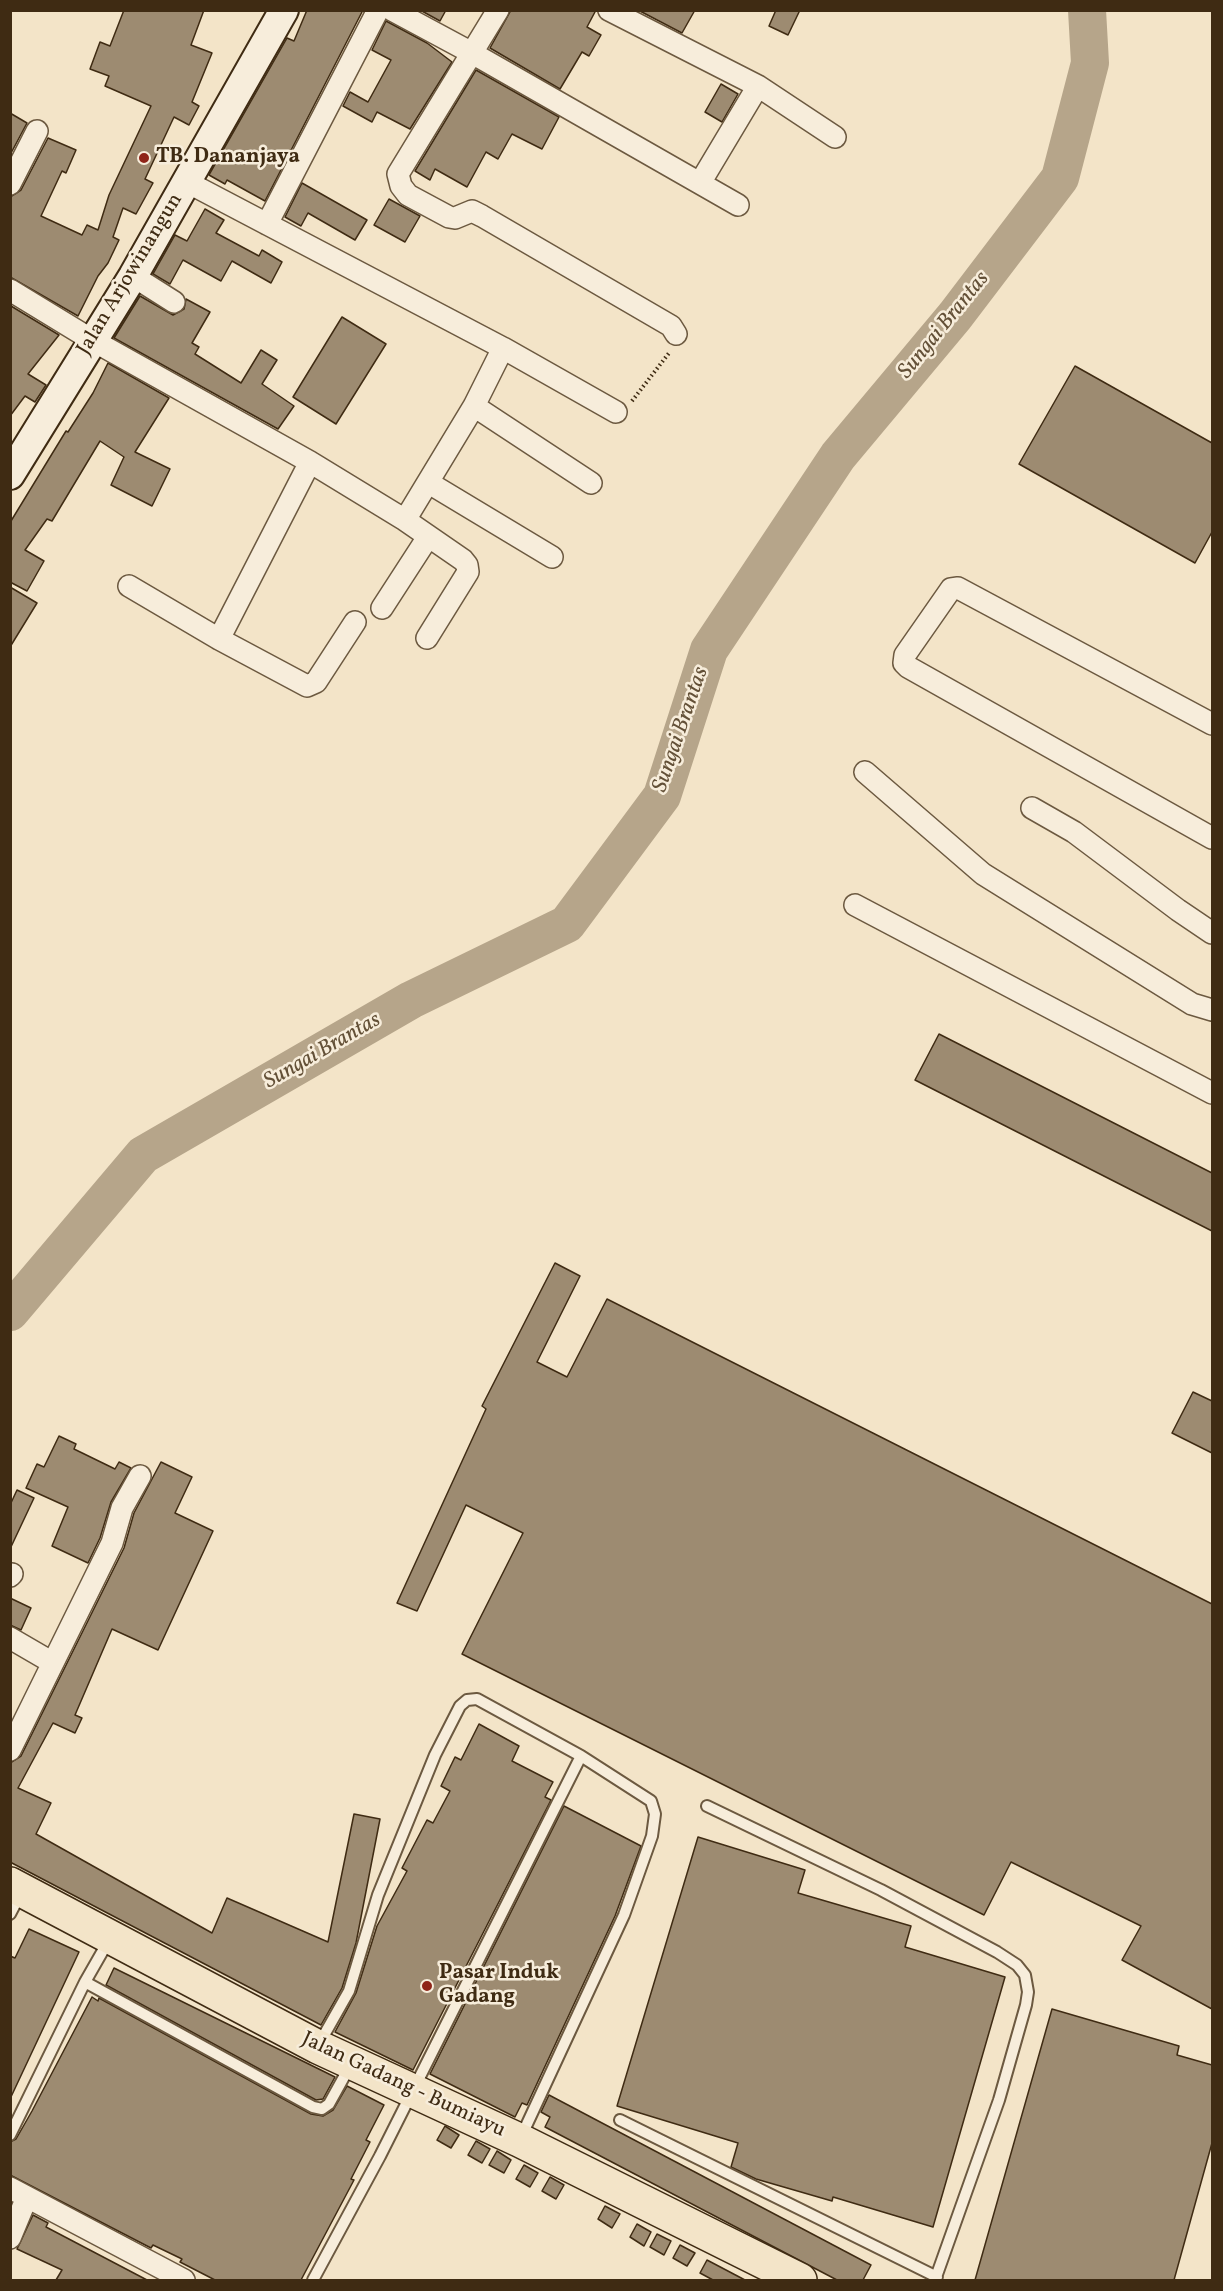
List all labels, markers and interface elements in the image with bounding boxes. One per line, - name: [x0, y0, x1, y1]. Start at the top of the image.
- place label: TB. Dananjaya: [156, 145, 300, 171]
- marker: TB. Dananjaya: [137, 151, 151, 165]
- street label: Jalan Arjowinangun: [73, 189, 189, 361]
- water label: Sungai Brantas: [894, 267, 996, 385]
- water label: Sungai Brantas: [648, 664, 716, 796]
- water label: Sungai Brantas: [260, 1008, 386, 1096]
- place label: Pasar Induk Gadang: [439, 1961, 559, 2011]
- marker: Pasar Induk Gadang: [420, 1979, 434, 1993]
- street label: Jalan Gadang - Bumiayu: [297, 2028, 509, 2144]

